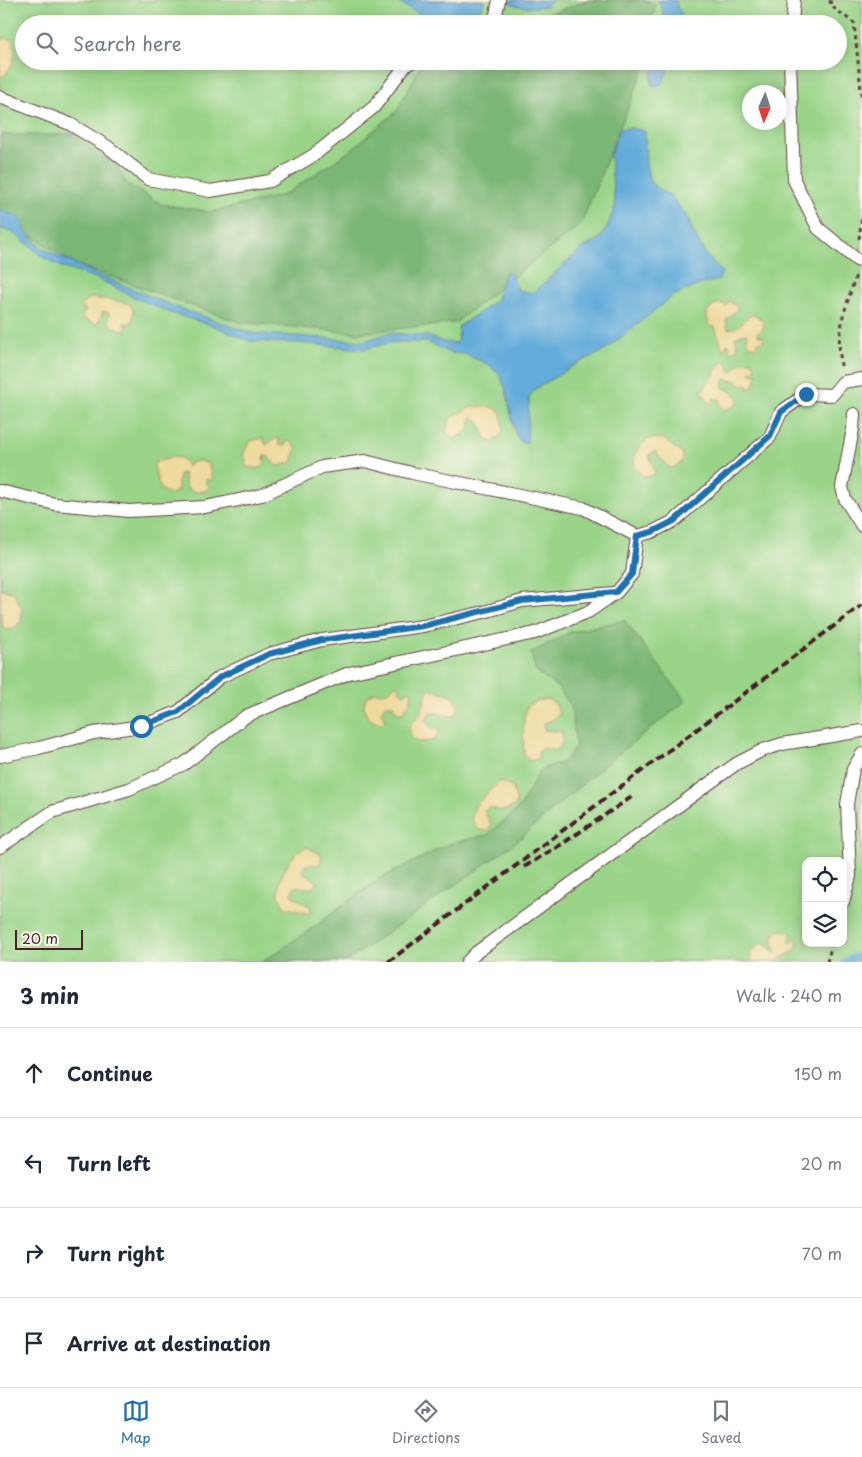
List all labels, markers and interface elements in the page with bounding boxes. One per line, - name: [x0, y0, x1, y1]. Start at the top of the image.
- search box: [15, 15, 847, 70]
- icon: search: [33, 29, 61, 57]
- text: Search here: [73, 29, 182, 57]
- north arrow: [742, 85, 787, 130]
- route end: [795, 383, 818, 406]
- route start: [130, 715, 153, 738]
- map controls: [802, 857, 847, 947]
- button: locate: [802, 857, 847, 902]
- button: layers: [802, 902, 847, 947]
- scale bar: [15, 927, 82, 950]
- text: 20 m: [22, 928, 58, 949]
- text: 3 min: [20, 979, 79, 1011]
- text: Walk · 240 m: [736, 983, 842, 1007]
- icon: ahead: [20, 1059, 48, 1087]
- text: Continue: [67, 1059, 153, 1087]
- text: 150 m: [794, 1061, 842, 1085]
- icon: left: [20, 1149, 48, 1177]
- text: Turn left: [67, 1149, 151, 1177]
- text: 20 m: [801, 1151, 842, 1175]
- icon: right: [20, 1239, 48, 1267]
- text: Turn right: [67, 1239, 165, 1267]
- text: 70 m: [802, 1241, 842, 1265]
- icon: arrive: [20, 1329, 48, 1357]
- text: Arrive at destination: [67, 1329, 271, 1357]
- tab: Map: [121, 1397, 151, 1448]
- tab: Directions: [392, 1397, 460, 1448]
- tab: Saved: [702, 1397, 741, 1448]

